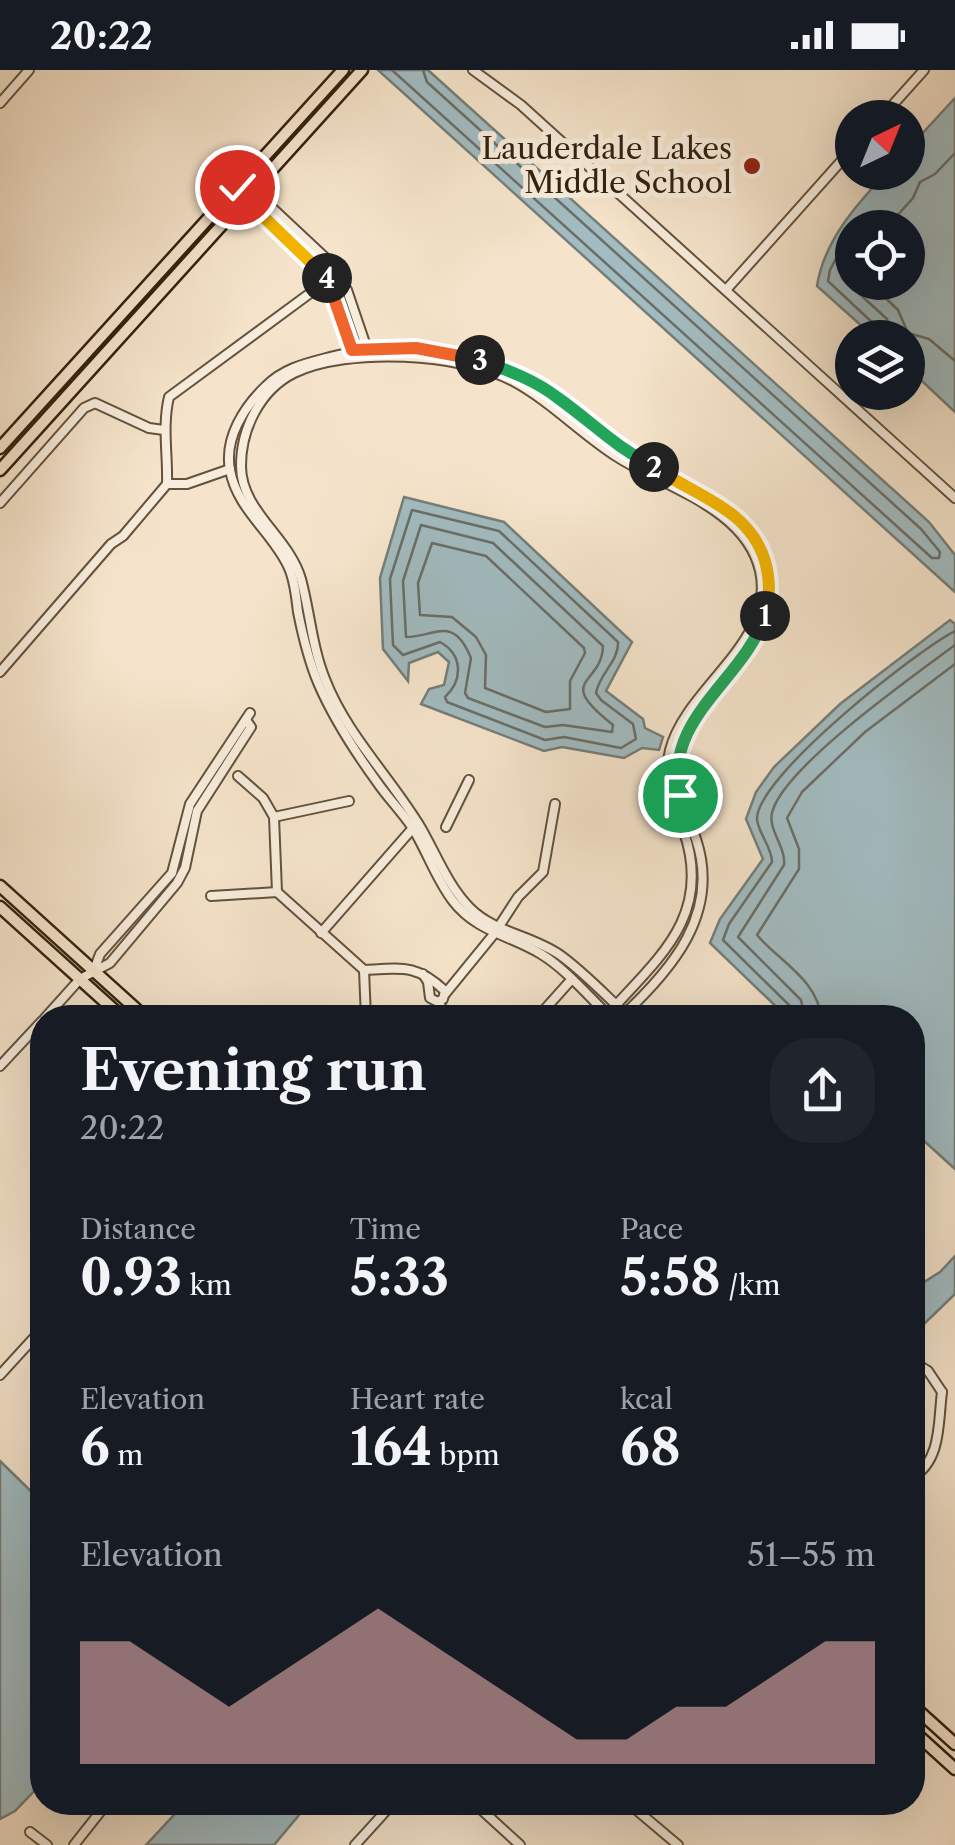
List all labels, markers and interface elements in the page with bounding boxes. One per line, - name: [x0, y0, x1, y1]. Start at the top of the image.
- text: 20:22: [50, 12, 153, 59]
- north arrow: [835, 100, 925, 190]
- map controls: [835, 100, 925, 410]
- place label: Lauderdale Lakes Middle School: [481, 130, 732, 201]
- pin: [195, 145, 280, 230]
- marker: Lauderdale Lakes Middle School: [741, 155, 763, 177]
- icon: check: [210, 160, 265, 215]
- button: locate: [835, 210, 925, 300]
- pin: 4: [302, 253, 352, 303]
- text: 4: [319, 261, 335, 295]
- button: layers: [835, 320, 925, 410]
- pin: 3: [455, 335, 505, 385]
- text: 3: [472, 343, 488, 377]
- pin: 2: [629, 442, 679, 492]
- text: 2: [646, 450, 662, 484]
- pin: 1: [740, 591, 790, 641]
- text: 1: [759, 599, 771, 633]
- pin: [638, 753, 723, 838]
- icon: arrive: [653, 768, 708, 823]
- text: Evening run: [80, 1037, 427, 1104]
- button: share: [770, 1038, 875, 1143]
- text: 20:22: [80, 1108, 164, 1147]
- text: Distance: [80, 1212, 196, 1246]
- text: Time: [350, 1212, 421, 1246]
- text: Pace: [620, 1212, 683, 1246]
- text: 0.93: [80, 1246, 182, 1308]
- text: 5:33: [350, 1246, 449, 1308]
- text: 5:58: [620, 1246, 721, 1308]
- text: km: [182, 1268, 232, 1302]
- text: /km: [721, 1268, 781, 1302]
- text: Elevation: [80, 1382, 205, 1416]
- text: Heart rate: [350, 1382, 485, 1416]
- text: kcal: [620, 1382, 673, 1416]
- text: 6: [80, 1416, 110, 1478]
- text: 164: [350, 1416, 432, 1478]
- text: 68: [620, 1416, 681, 1478]
- text: m: [110, 1438, 143, 1472]
- text: bpm: [432, 1438, 500, 1472]
- text: Elevation: [80, 1535, 223, 1574]
- text: 51–55 m: [747, 1535, 875, 1574]

